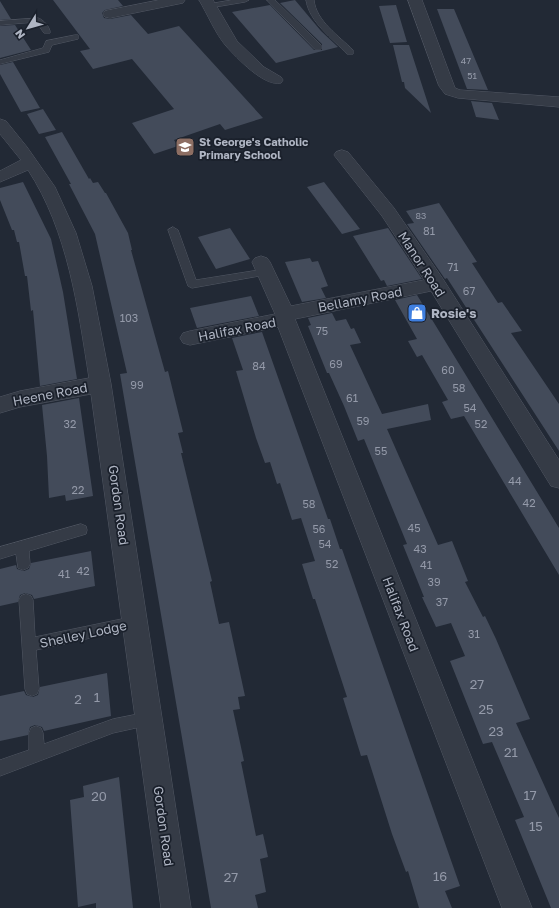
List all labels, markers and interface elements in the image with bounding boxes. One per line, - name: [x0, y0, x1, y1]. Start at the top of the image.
- north arrow: [8, 8, 48, 48]
- text: N: [12, 27, 27, 42]
- house number: 47: [461, 55, 471, 66]
- house number: 51: [467, 70, 477, 81]
- place label: St George's Catholic Primary School: [199, 135, 309, 161]
- school or university icon: St George's Catholic Primary School: [174, 136, 196, 158]
- house number: 83: [416, 210, 426, 221]
- house number: 81: [423, 224, 435, 237]
- street label: Manor Road: [395, 228, 449, 300]
- house number: 71: [447, 260, 459, 273]
- street label: Bellamy Road: [316, 283, 404, 315]
- house number: 67: [463, 284, 475, 297]
- shop icon: Rosie's: [406, 302, 428, 324]
- place label: Rosie's: [431, 305, 476, 321]
- house number: 103: [120, 311, 138, 324]
- street label: Halifax Road: [197, 314, 277, 344]
- house number: 75: [316, 324, 328, 337]
- house number: 69: [329, 357, 343, 370]
- house number: 84: [252, 359, 266, 372]
- house number: 60: [441, 363, 455, 376]
- house number: 99: [130, 378, 144, 391]
- street label: Heene Road: [11, 379, 89, 409]
- house number: 58: [452, 381, 466, 394]
- house number: 61: [346, 391, 358, 404]
- house number: 54: [463, 401, 477, 414]
- house number: 59: [356, 414, 370, 427]
- house number: 32: [64, 417, 76, 430]
- house number: 52: [475, 417, 487, 430]
- house number: 55: [375, 444, 387, 457]
- street label: Gordon Road: [105, 464, 133, 546]
- house number: 44: [508, 474, 522, 487]
- house number: 22: [72, 483, 84, 496]
- house number: 42: [522, 496, 536, 509]
- house number: 58: [302, 497, 316, 510]
- house number: 45: [407, 521, 421, 534]
- house number: 56: [312, 522, 326, 535]
- house number: 54: [318, 537, 332, 550]
- house number: 43: [413, 542, 427, 555]
- house number: 52: [326, 557, 338, 570]
- house number: 41: [420, 558, 432, 571]
- house number: 42: [76, 564, 90, 577]
- house number: 41: [58, 567, 70, 580]
- street label: Halifax Road: [379, 574, 423, 654]
- house number: 39: [427, 575, 441, 588]
- house number: 37: [436, 595, 448, 608]
- street label: Shelley Lodge: [38, 617, 128, 651]
- house number: 31: [468, 627, 480, 640]
- house number: 27: [470, 676, 484, 692]
- house number: 1: [94, 689, 100, 705]
- house number: 2: [74, 691, 82, 707]
- house number: 25: [478, 701, 494, 717]
- house number: 23: [488, 723, 504, 739]
- house number: 21: [504, 744, 518, 760]
- street label: Gordon Road: [150, 785, 178, 867]
- house number: 17: [523, 787, 537, 803]
- house number: 20: [91, 788, 107, 804]
- house number: 15: [529, 818, 543, 834]
- house number: 16: [433, 868, 447, 884]
- house number: 27: [224, 869, 238, 885]

